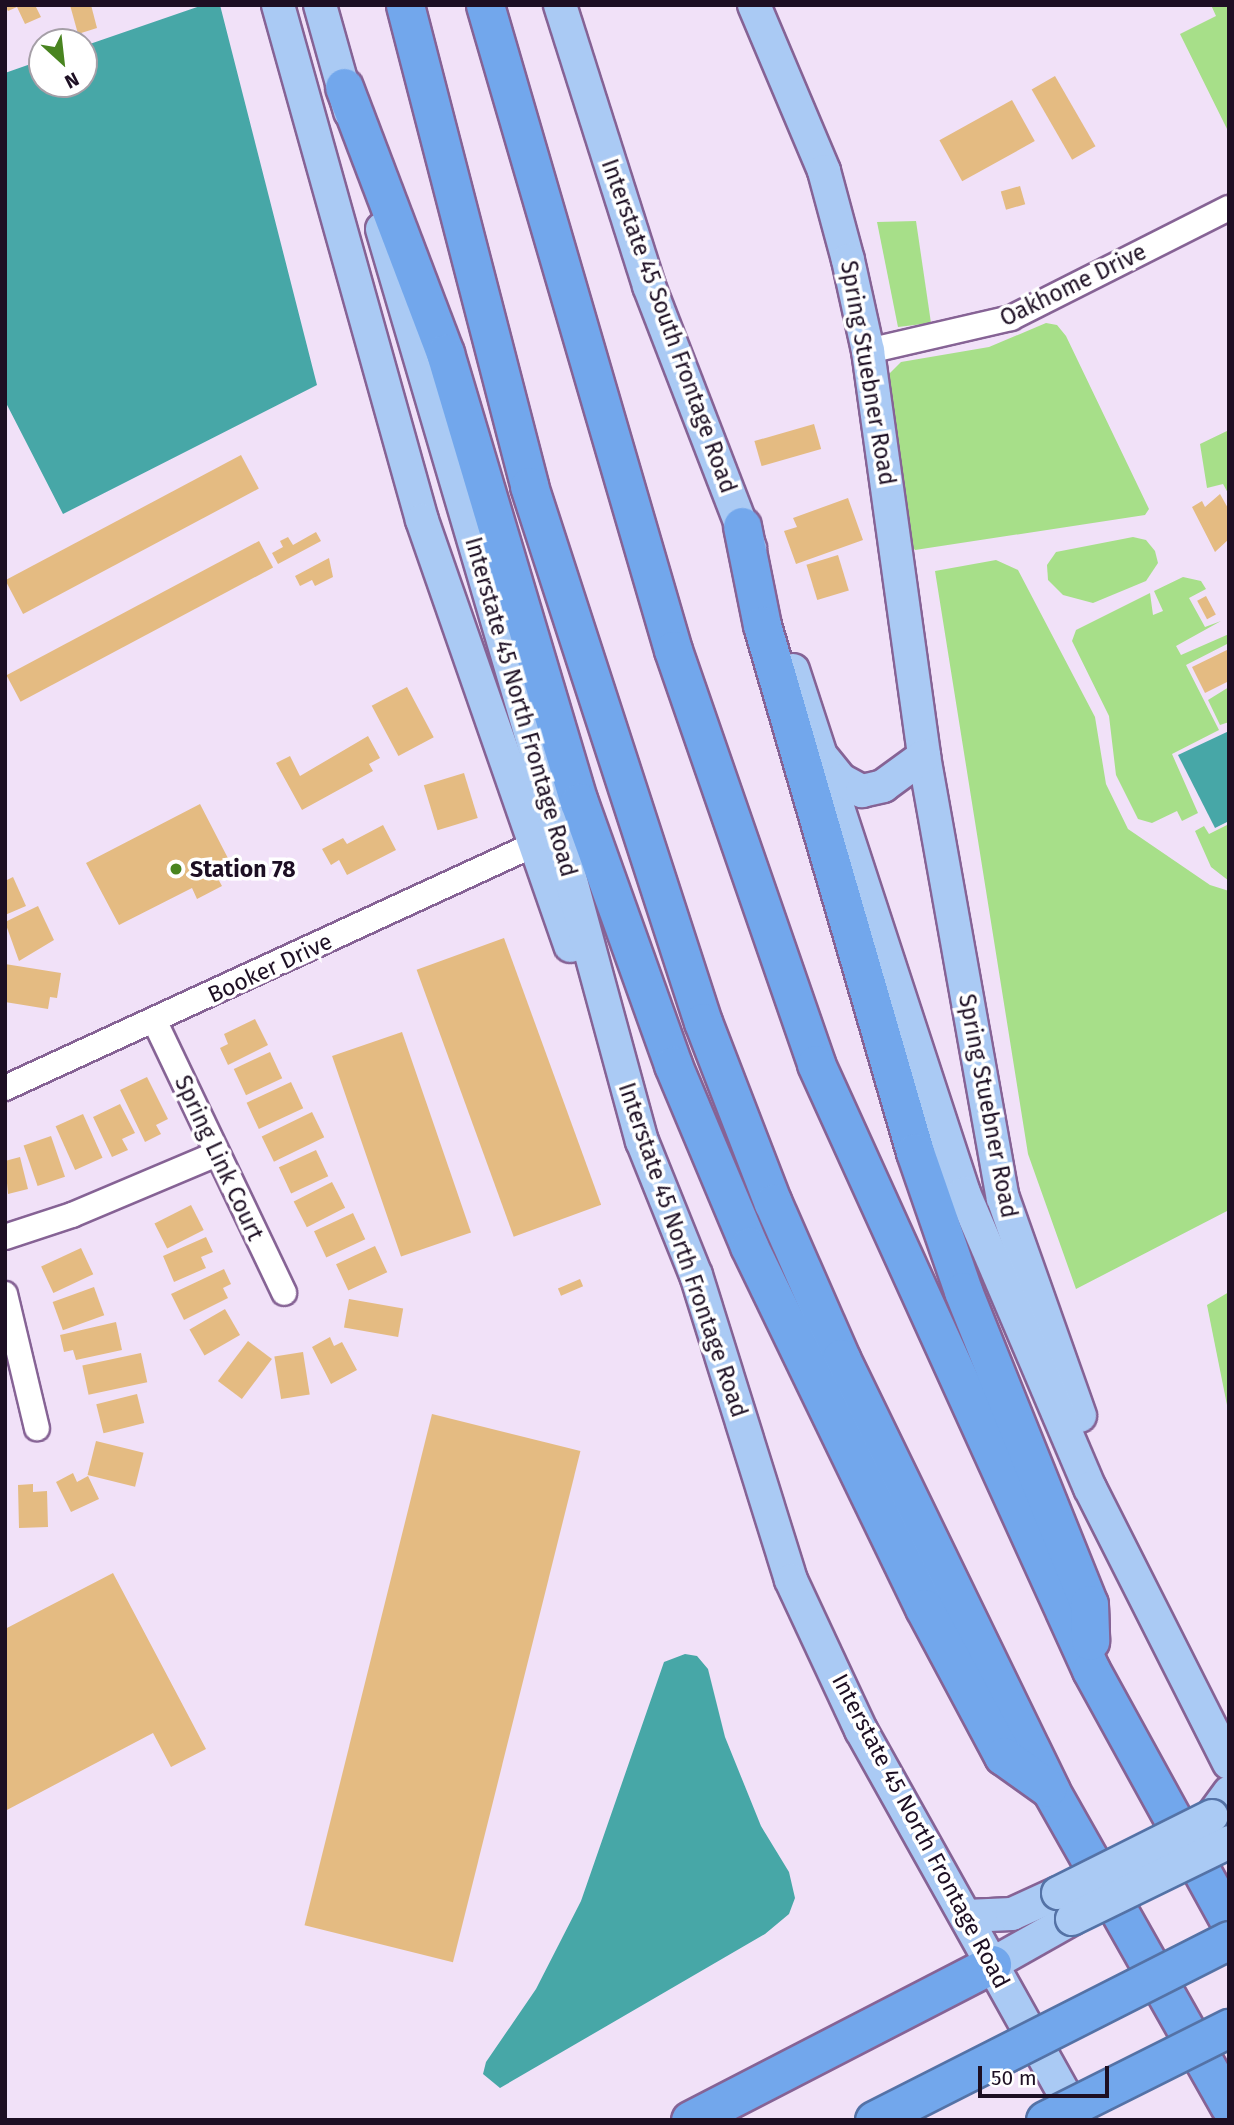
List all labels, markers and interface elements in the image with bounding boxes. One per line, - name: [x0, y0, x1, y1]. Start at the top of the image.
- north arrow: [28, 28, 98, 98]
- text: N: [61, 67, 83, 93]
- street label: Interstate 45 South Frontage Road: [596, 155, 742, 497]
- street label: Oakhome Drive: [995, 238, 1151, 332]
- street label: Spring Stuebner Road: [835, 259, 901, 487]
- street label: Interstate 45 North Frontage Road: [459, 534, 583, 880]
- place label: Station 78: [190, 855, 296, 883]
- marker: Station 78: [168, 861, 184, 877]
- street label: Booker Drive: [204, 927, 336, 1009]
- street label: Spring Stuebner Road: [953, 992, 1023, 1220]
- street label: Spring Link Court: [169, 1071, 269, 1245]
- street label: Interstate 45 North Frontage Road: [613, 1079, 753, 1421]
- street label: Interstate 45 North Frontage Road: [826, 1669, 1016, 1993]
- scale bar: [982, 2052, 1113, 2096]
- text: 50 m: [991, 2065, 1037, 2091]

